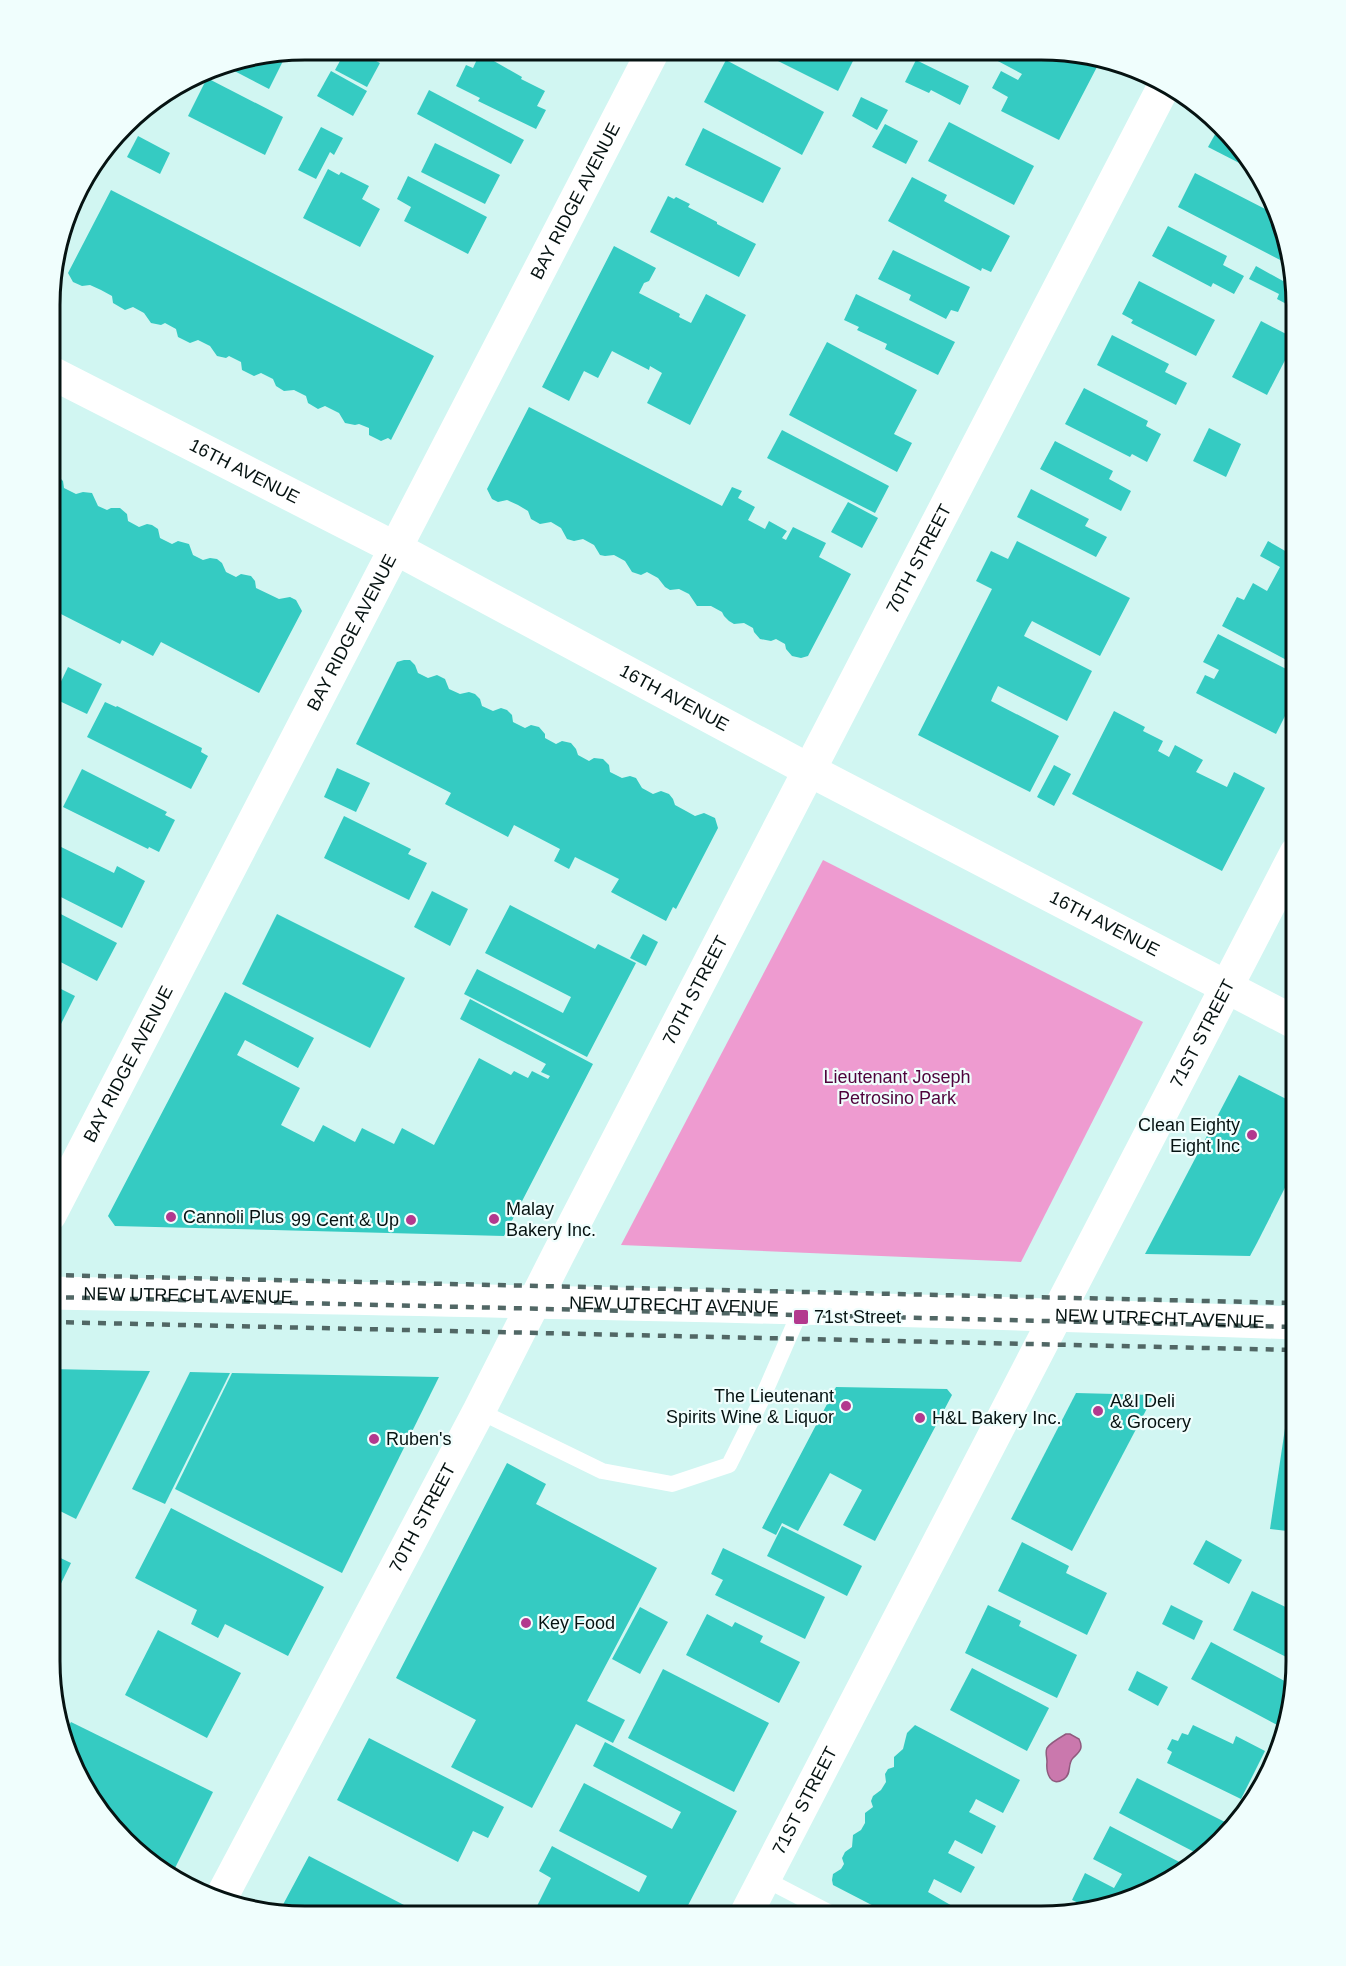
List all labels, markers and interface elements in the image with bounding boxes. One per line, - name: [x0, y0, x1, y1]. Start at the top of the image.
- street label: BAY RIDGE AVENUE: [527, 120, 624, 282]
- street label: 16TH AVENUE: [186, 435, 303, 508]
- street label: 70TH STREET: [882, 501, 955, 617]
- street label: BAY RIDGE AVENUE: [303, 551, 400, 714]
- street label: 16TH AVENUE: [616, 660, 732, 735]
- street label: 16TH AVENUE: [1046, 887, 1163, 960]
- street label: 70TH STREET: [659, 932, 732, 1048]
- street label: 71ST STREET: [1166, 976, 1239, 1091]
- street label: BAY RIDGE AVENUE: [79, 983, 177, 1146]
- park label: Lieutenant Joseph Petrosino Park: [823, 1067, 971, 1108]
- place label: Clean Eighty Eight Inc: [1138, 1115, 1240, 1156]
- marker: Clean Eighty Eight Inc: [1245, 1128, 1259, 1142]
- place label: Malay Bakery Inc.: [506, 1199, 596, 1240]
- place label: Cannoli Plus: [183, 1207, 284, 1227]
- marker: Cannoli Plus: [164, 1210, 178, 1224]
- place label: 99 Cent & Up: [291, 1210, 399, 1230]
- marker: Malay Bakery Inc.: [487, 1212, 501, 1226]
- marker: 99 Cent & Up: [404, 1213, 418, 1227]
- street label: NEW UTRECHT AVENUE: [83, 1284, 293, 1307]
- street label: NEW UTRECHT AVENUE: [569, 1293, 779, 1317]
- street label: NEW UTRECHT AVENUE: [1055, 1305, 1265, 1332]
- place label: 71st Street: [814, 1307, 901, 1327]
- marker: 71st Street: [792, 1308, 810, 1326]
- place label: The Lieutenant Spirits Wine & Liquor: [666, 1386, 834, 1427]
- place label: A&I Deli & Grocery: [1110, 1391, 1191, 1432]
- marker: The Lieutenant Spirits Wine & Liquor: [839, 1399, 853, 1413]
- marker: A&I Deli & Grocery: [1091, 1404, 1105, 1418]
- place label: H&L Bakery Inc.: [932, 1408, 1061, 1428]
- marker: H&L Bakery Inc.: [913, 1411, 927, 1425]
- place label: Ruben's: [386, 1429, 451, 1449]
- marker: Ruben's: [367, 1432, 381, 1446]
- street label: 70TH STREET: [385, 1460, 459, 1576]
- place label: Key Food: [538, 1613, 615, 1633]
- marker: Key Food: [519, 1616, 533, 1630]
- street label: 71ST STREET: [769, 1743, 841, 1858]

